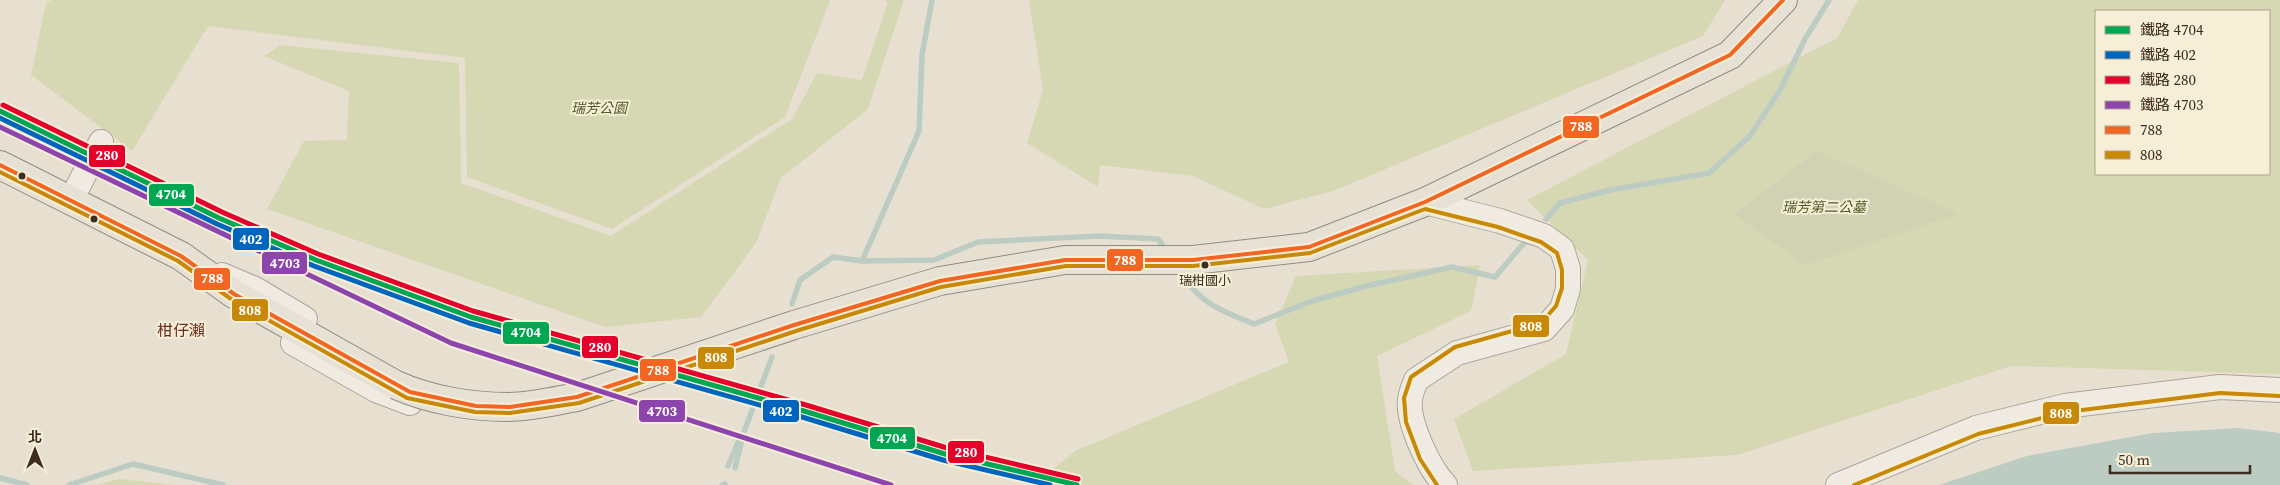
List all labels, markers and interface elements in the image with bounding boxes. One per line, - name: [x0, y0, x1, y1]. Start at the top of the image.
- legend: [2095, 10, 2270, 175]
- text: 鐵路 4704: [2140, 19, 2204, 40]
- text: 鐵路 402: [2140, 44, 2196, 65]
- text: 鐵路 280: [2140, 69, 2196, 90]
- text: 鐵路 4703: [2140, 94, 2204, 115]
- park label: 瑞芳公園: [571, 98, 629, 118]
- line badge: 788: [1562, 115, 1600, 139]
- text: 788: [1570, 116, 1592, 136]
- text: 788: [2140, 119, 2163, 140]
- line badge: 280: [88, 144, 126, 168]
- text: 808: [2140, 144, 2163, 165]
- text: 280: [96, 145, 119, 165]
- unlabelled marker: [17, 171, 27, 181]
- line badge: 4704: [148, 183, 195, 207]
- text: 4704: [156, 184, 187, 204]
- park label: 瑞芳第二公墓: [1782, 197, 1868, 217]
- unlabelled marker: [89, 214, 99, 224]
- line badge: 402: [232, 227, 270, 251]
- text: 402: [240, 229, 263, 249]
- line badge: 788: [1106, 248, 1144, 272]
- text: 788: [1114, 250, 1136, 270]
- line badge: 4703: [261, 251, 308, 275]
- text: 4703: [270, 253, 301, 273]
- marker: 瑞柑國小: [1200, 260, 1210, 270]
- line badge: 788: [193, 267, 231, 291]
- text: 788: [201, 268, 223, 288]
- place label: 瑞柑國小: [1179, 272, 1231, 289]
- line badge: 808: [231, 298, 269, 322]
- text: 808: [239, 300, 261, 320]
- line badge: 808: [1512, 314, 1550, 338]
- text: 808: [1520, 316, 1542, 336]
- district label: 柑仔瀨: [157, 319, 205, 341]
- line badge: 4704: [502, 321, 550, 345]
- text: 4704: [511, 322, 542, 342]
- line badge: 280: [581, 335, 619, 359]
- text: 280: [589, 337, 612, 357]
- line badge: 808: [697, 346, 735, 370]
- text: 808: [705, 347, 727, 367]
- line badge: 788: [639, 358, 677, 382]
- text: 788: [647, 360, 669, 380]
- line badge: 4703: [638, 399, 686, 423]
- line badge: 402: [762, 399, 800, 423]
- text: 4703: [647, 401, 678, 421]
- text: 402: [770, 401, 793, 421]
- line badge: 808: [2042, 401, 2080, 425]
- text: 808: [2050, 403, 2072, 423]
- north arrow: [10, 425, 60, 475]
- line badge: 4704: [869, 426, 916, 450]
- text: 北: [28, 427, 42, 447]
- text: 4704: [877, 428, 908, 448]
- line badge: 280: [947, 440, 985, 464]
- text: 280: [955, 442, 978, 462]
- scale bar: [2110, 442, 2250, 474]
- text: 50 m: [2118, 449, 2150, 470]

